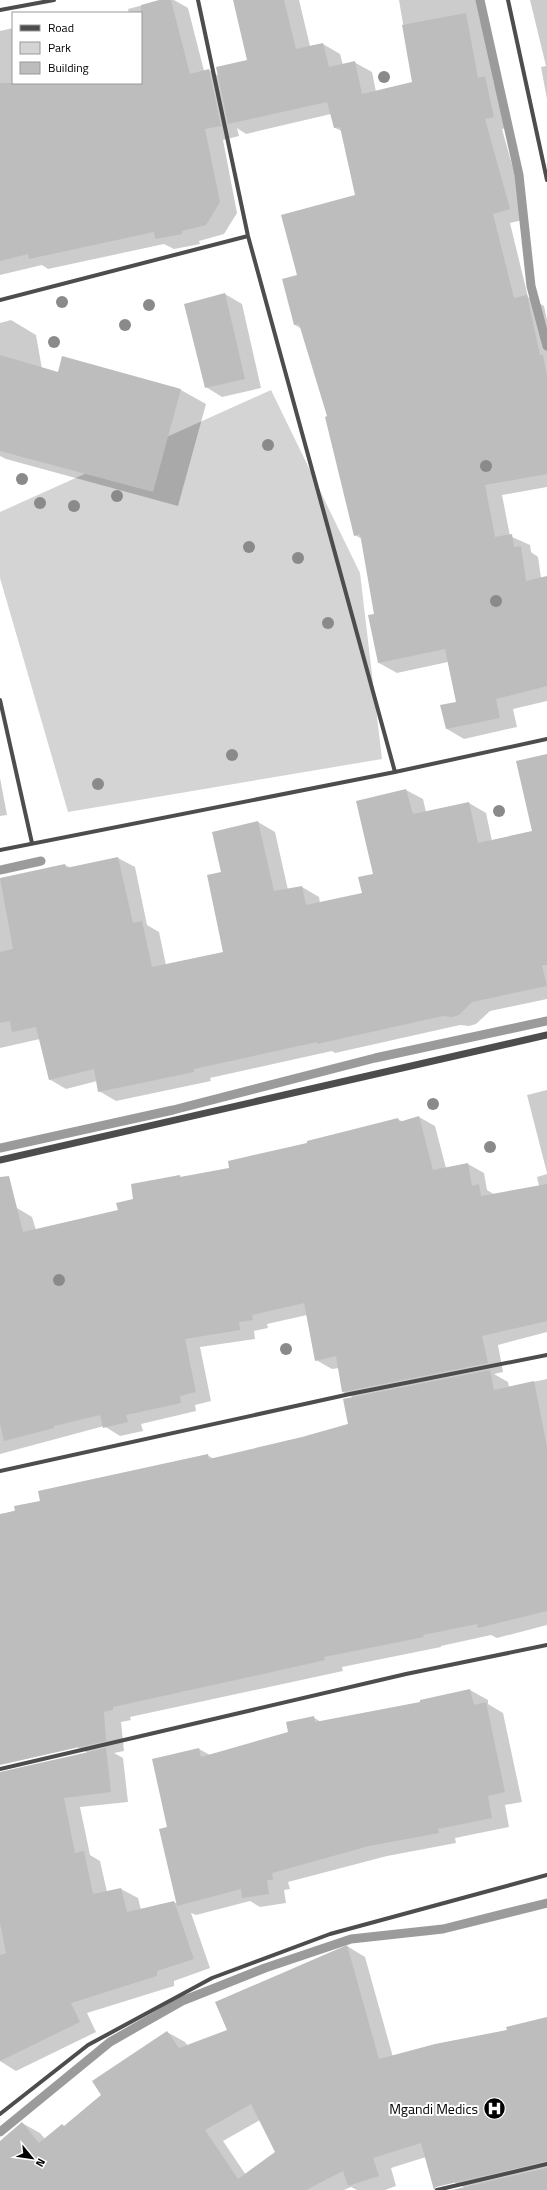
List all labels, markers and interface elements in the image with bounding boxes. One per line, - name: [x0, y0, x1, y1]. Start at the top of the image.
- legend: [12, 12, 142, 84]
- text: Road: [48, 18, 74, 37]
- text: Park: [48, 38, 71, 57]
- text: Building: [48, 58, 89, 77]
- hospital icon: Mgandi Medics: [481, 2096, 507, 2122]
- place label: Mgandi Medics: [389, 2098, 478, 2119]
- north arrow: [12, 2138, 52, 2178]
- text: N: [32, 2156, 50, 2170]

